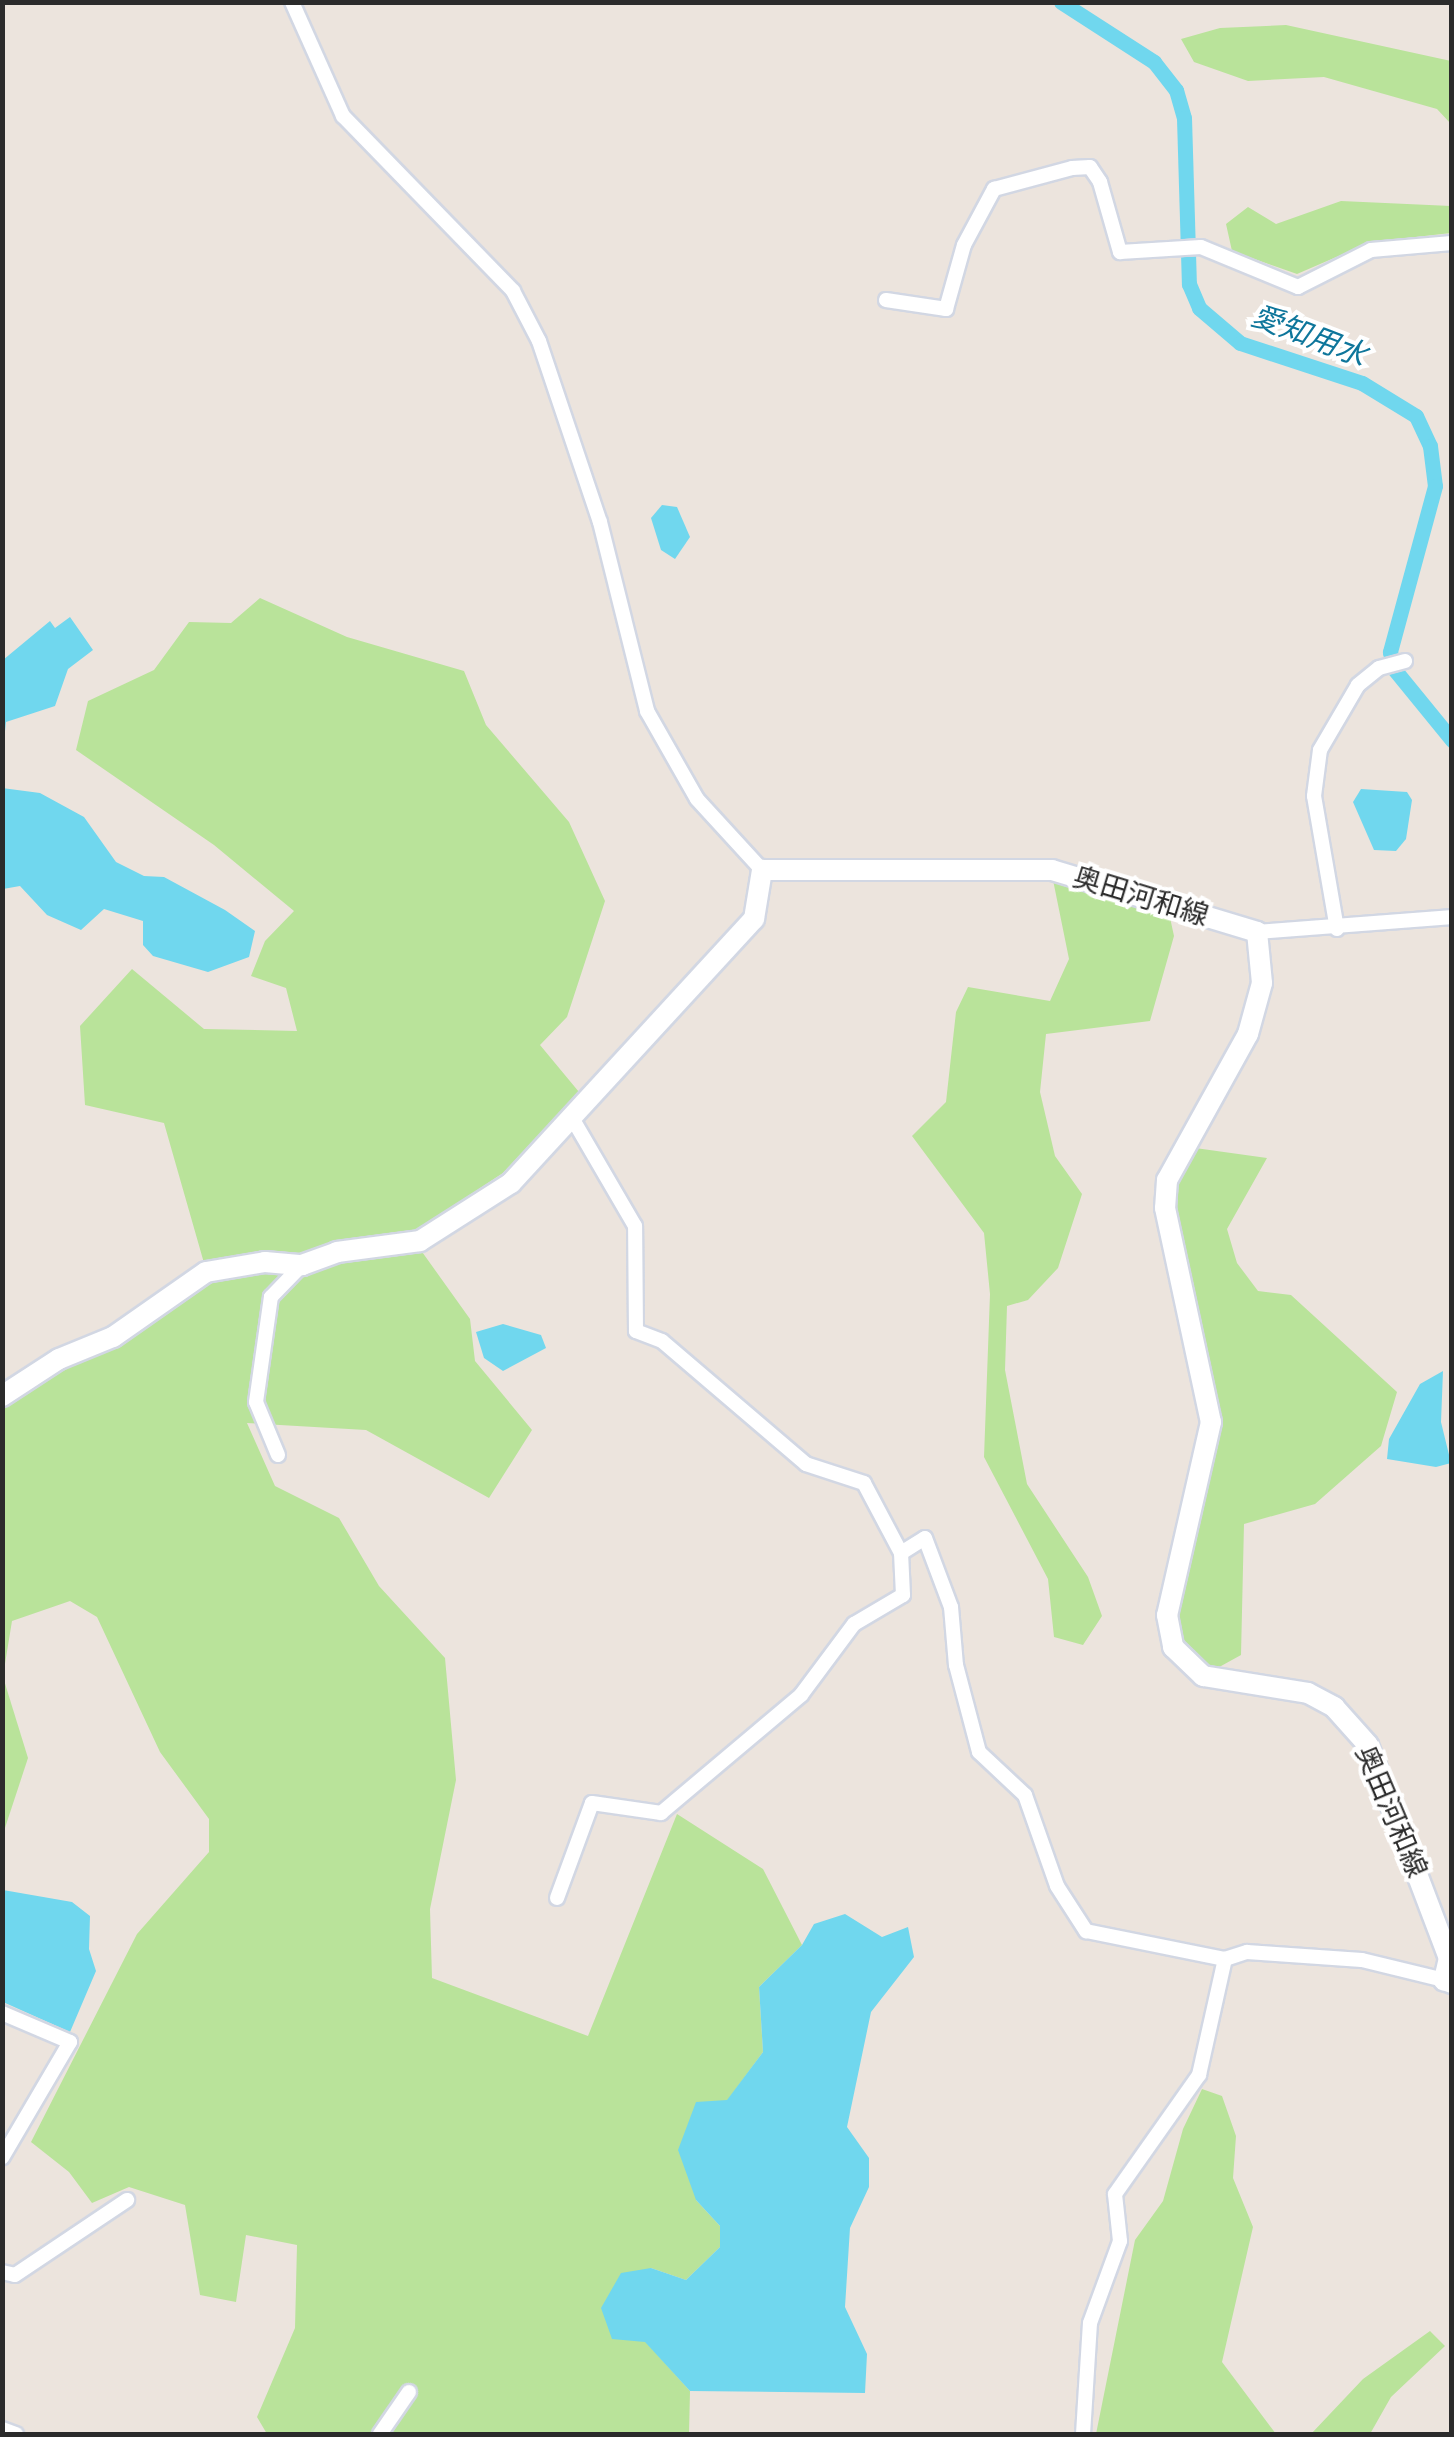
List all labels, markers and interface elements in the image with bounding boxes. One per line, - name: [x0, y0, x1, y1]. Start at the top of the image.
- water label: 愛知用水: [1247, 298, 1371, 374]
- street label: 奥田河和線: [1069, 860, 1213, 934]
- street label: 奥田河和線: [1348, 1741, 1434, 1883]

